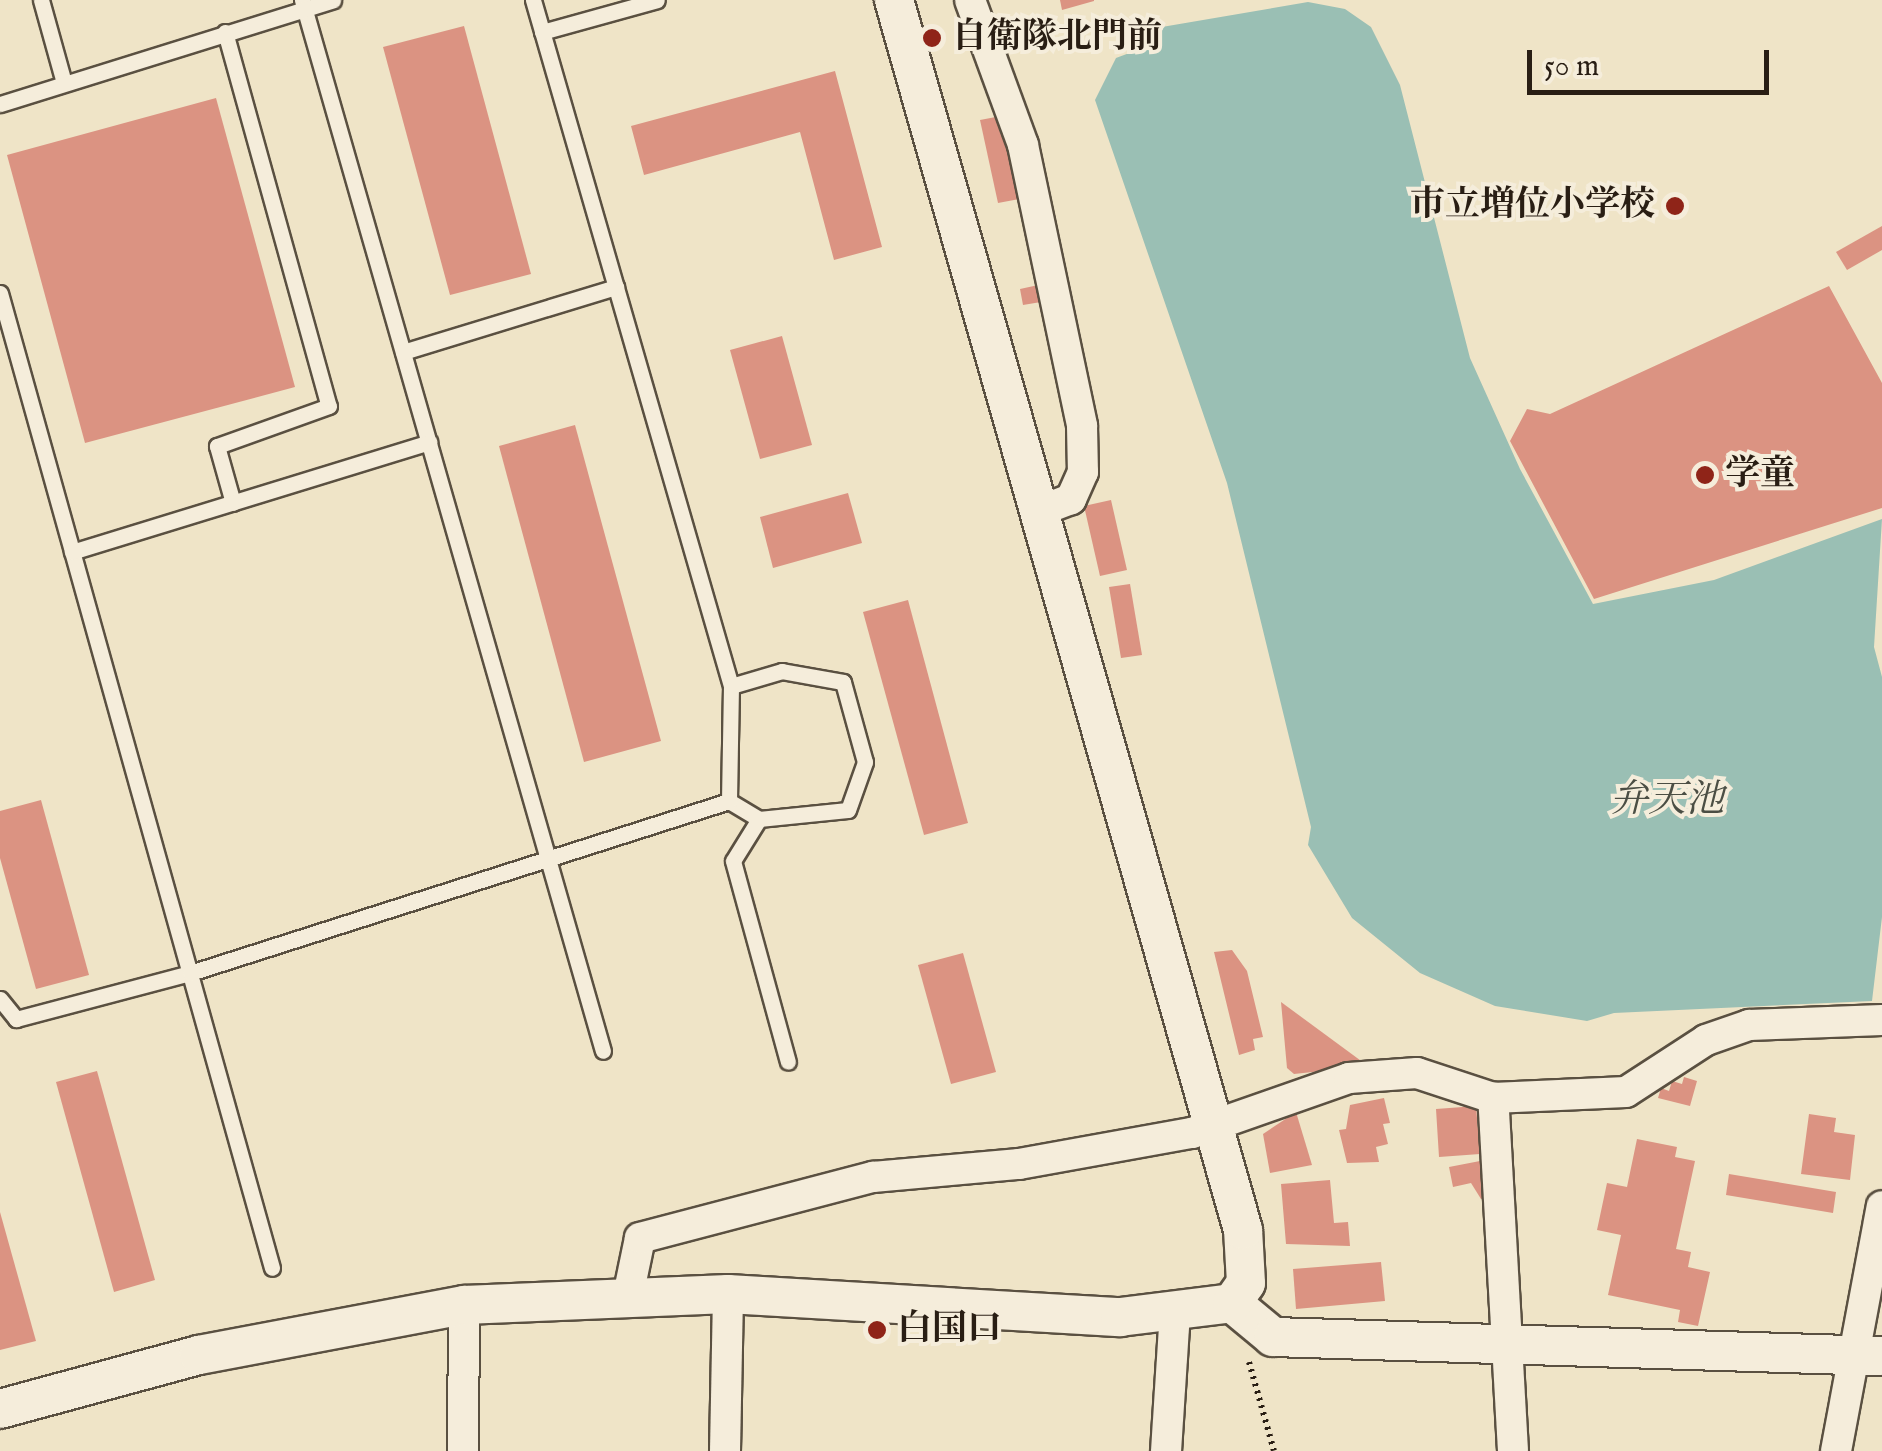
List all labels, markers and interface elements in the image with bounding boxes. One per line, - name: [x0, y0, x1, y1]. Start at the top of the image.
- place label: 自衛隊北門前: [952, 17, 1162, 59]
- marker: 自衛隊北門前: [921, 27, 943, 49]
- scale bar: [1532, 30, 1774, 92]
- text: 50 m: [1544, 48, 1599, 86]
- place label: 市立増位小学校: [1410, 185, 1655, 227]
- marker: 市立増位小学校: [1664, 195, 1686, 217]
- place label: 学童: [1725, 454, 1795, 496]
- marker: 学童: [1694, 464, 1716, 486]
- water label: 弁天池: [1610, 779, 1724, 825]
- place label: 白国口: [897, 1309, 1002, 1351]
- marker: 白国口: [866, 1319, 888, 1341]

